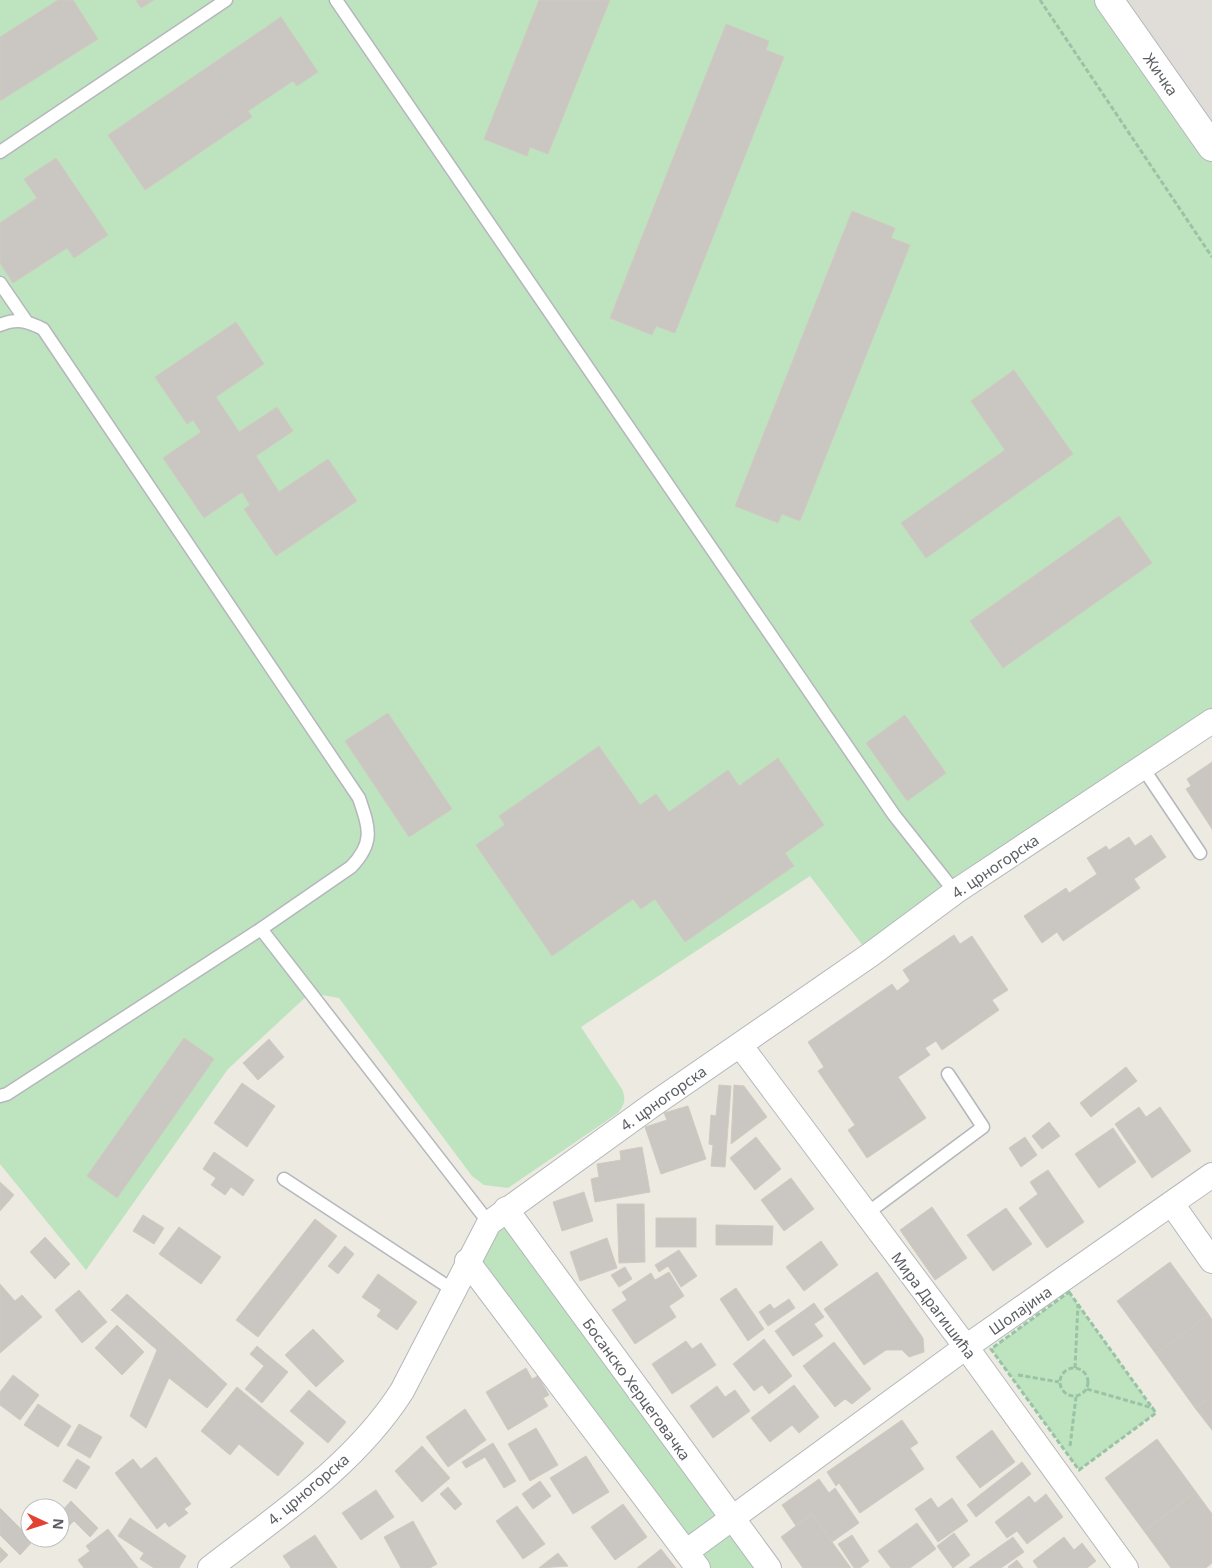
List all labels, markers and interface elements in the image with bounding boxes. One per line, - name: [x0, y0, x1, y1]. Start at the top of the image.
- street label: Жичка: [1139, 49, 1183, 99]
- street label: 4. црногорска: [948, 830, 1042, 902]
- street label: 4. црногорска: [616, 1061, 710, 1135]
- street label: Мира Драгишића: [887, 1248, 981, 1362]
- street label: Шолајина: [985, 1281, 1055, 1339]
- street label: Босанско Херцеговачка: [579, 1314, 695, 1464]
- street label: 4. црногорска: [263, 1449, 353, 1529]
- north arrow: [20, 1498, 70, 1548]
- text: N: [49, 1518, 68, 1530]

